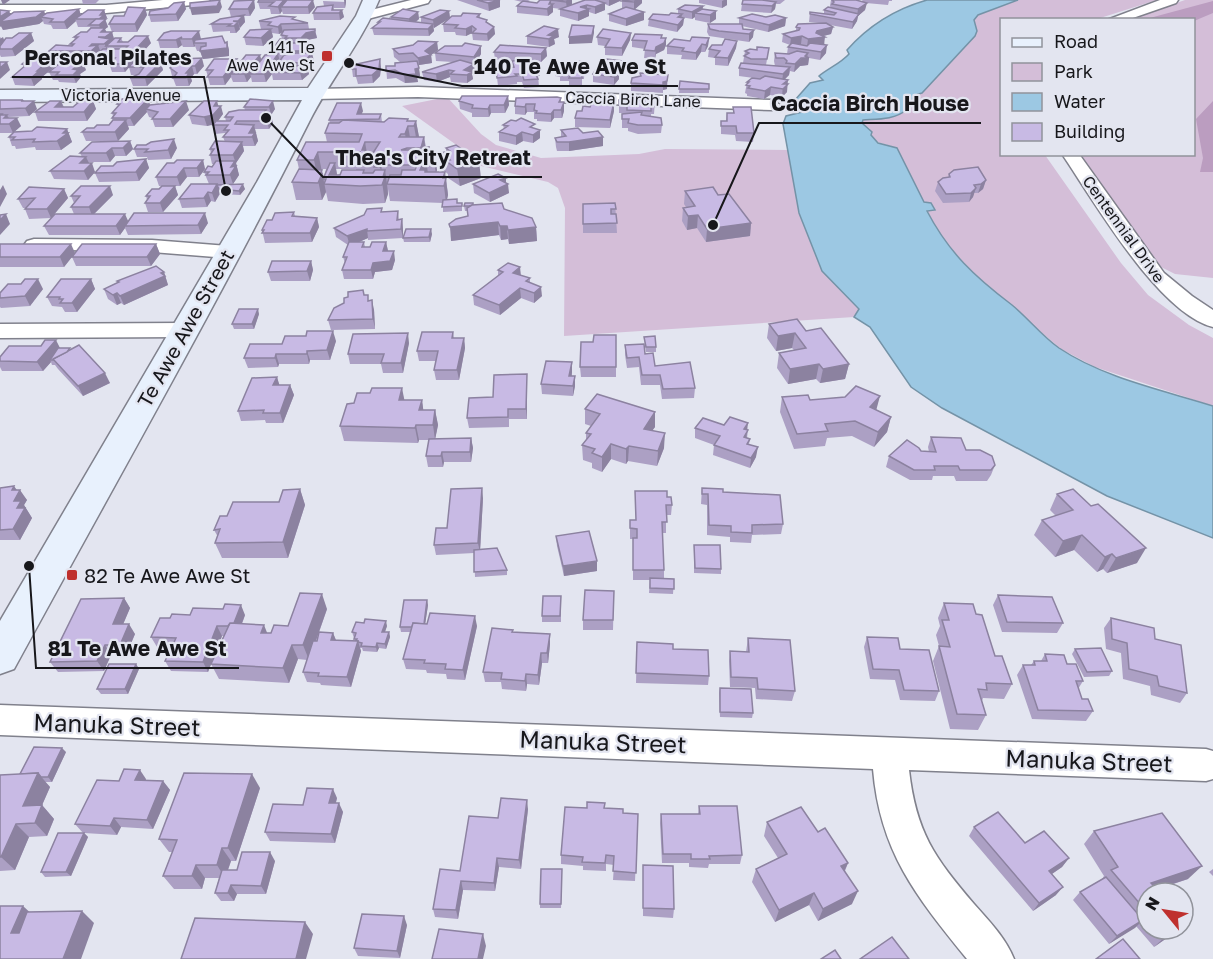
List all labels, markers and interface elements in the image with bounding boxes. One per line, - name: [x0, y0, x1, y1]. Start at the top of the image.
- legend: [1000, 18, 1195, 156]
- text: Road: [1054, 30, 1098, 52]
- place label: 141 Te Awe Awe St: [227, 37, 315, 75]
- callout: Personal Pilates: [12, 38, 204, 77]
- text: Personal Pilates: [24, 44, 192, 70]
- callout: 140 Te Awe Awe St: [462, 47, 678, 86]
- marker: 141 Te Awe Awe St: [320, 49, 334, 63]
- text: 140 Te Awe Awe St: [474, 53, 666, 79]
- text: Park: [1054, 60, 1093, 82]
- callout: Caccia Birch House: [759, 84, 981, 123]
- street label: Victoria Avenue: [61, 85, 181, 105]
- street label: Caccia Birch Lane: [565, 87, 701, 111]
- text: Caccia Birch House: [771, 90, 969, 116]
- text: Water: [1054, 90, 1105, 112]
- text: Building: [1054, 120, 1125, 142]
- callout: Thea's City Retreat: [323, 138, 542, 177]
- text: Thea's City Retreat: [335, 144, 531, 170]
- street label: Centennial Drive: [1078, 172, 1170, 286]
- street label: Te Awe Awe Street: [132, 245, 238, 411]
- place label: 82 Te Awe Awe St: [84, 563, 250, 587]
- marker: 82 Te Awe Awe St: [65, 568, 79, 582]
- callout: 81 Te Awe Awe St: [36, 629, 239, 668]
- text: 81 Te Awe Awe St: [47, 635, 227, 661]
- street label: Manuka Street: [33, 707, 201, 741]
- street label: Manuka Street: [519, 724, 687, 758]
- street label: Manuka Street: [1005, 743, 1173, 777]
- north arrow: [1135, 881, 1195, 941]
- text: N: [1140, 893, 1164, 914]

